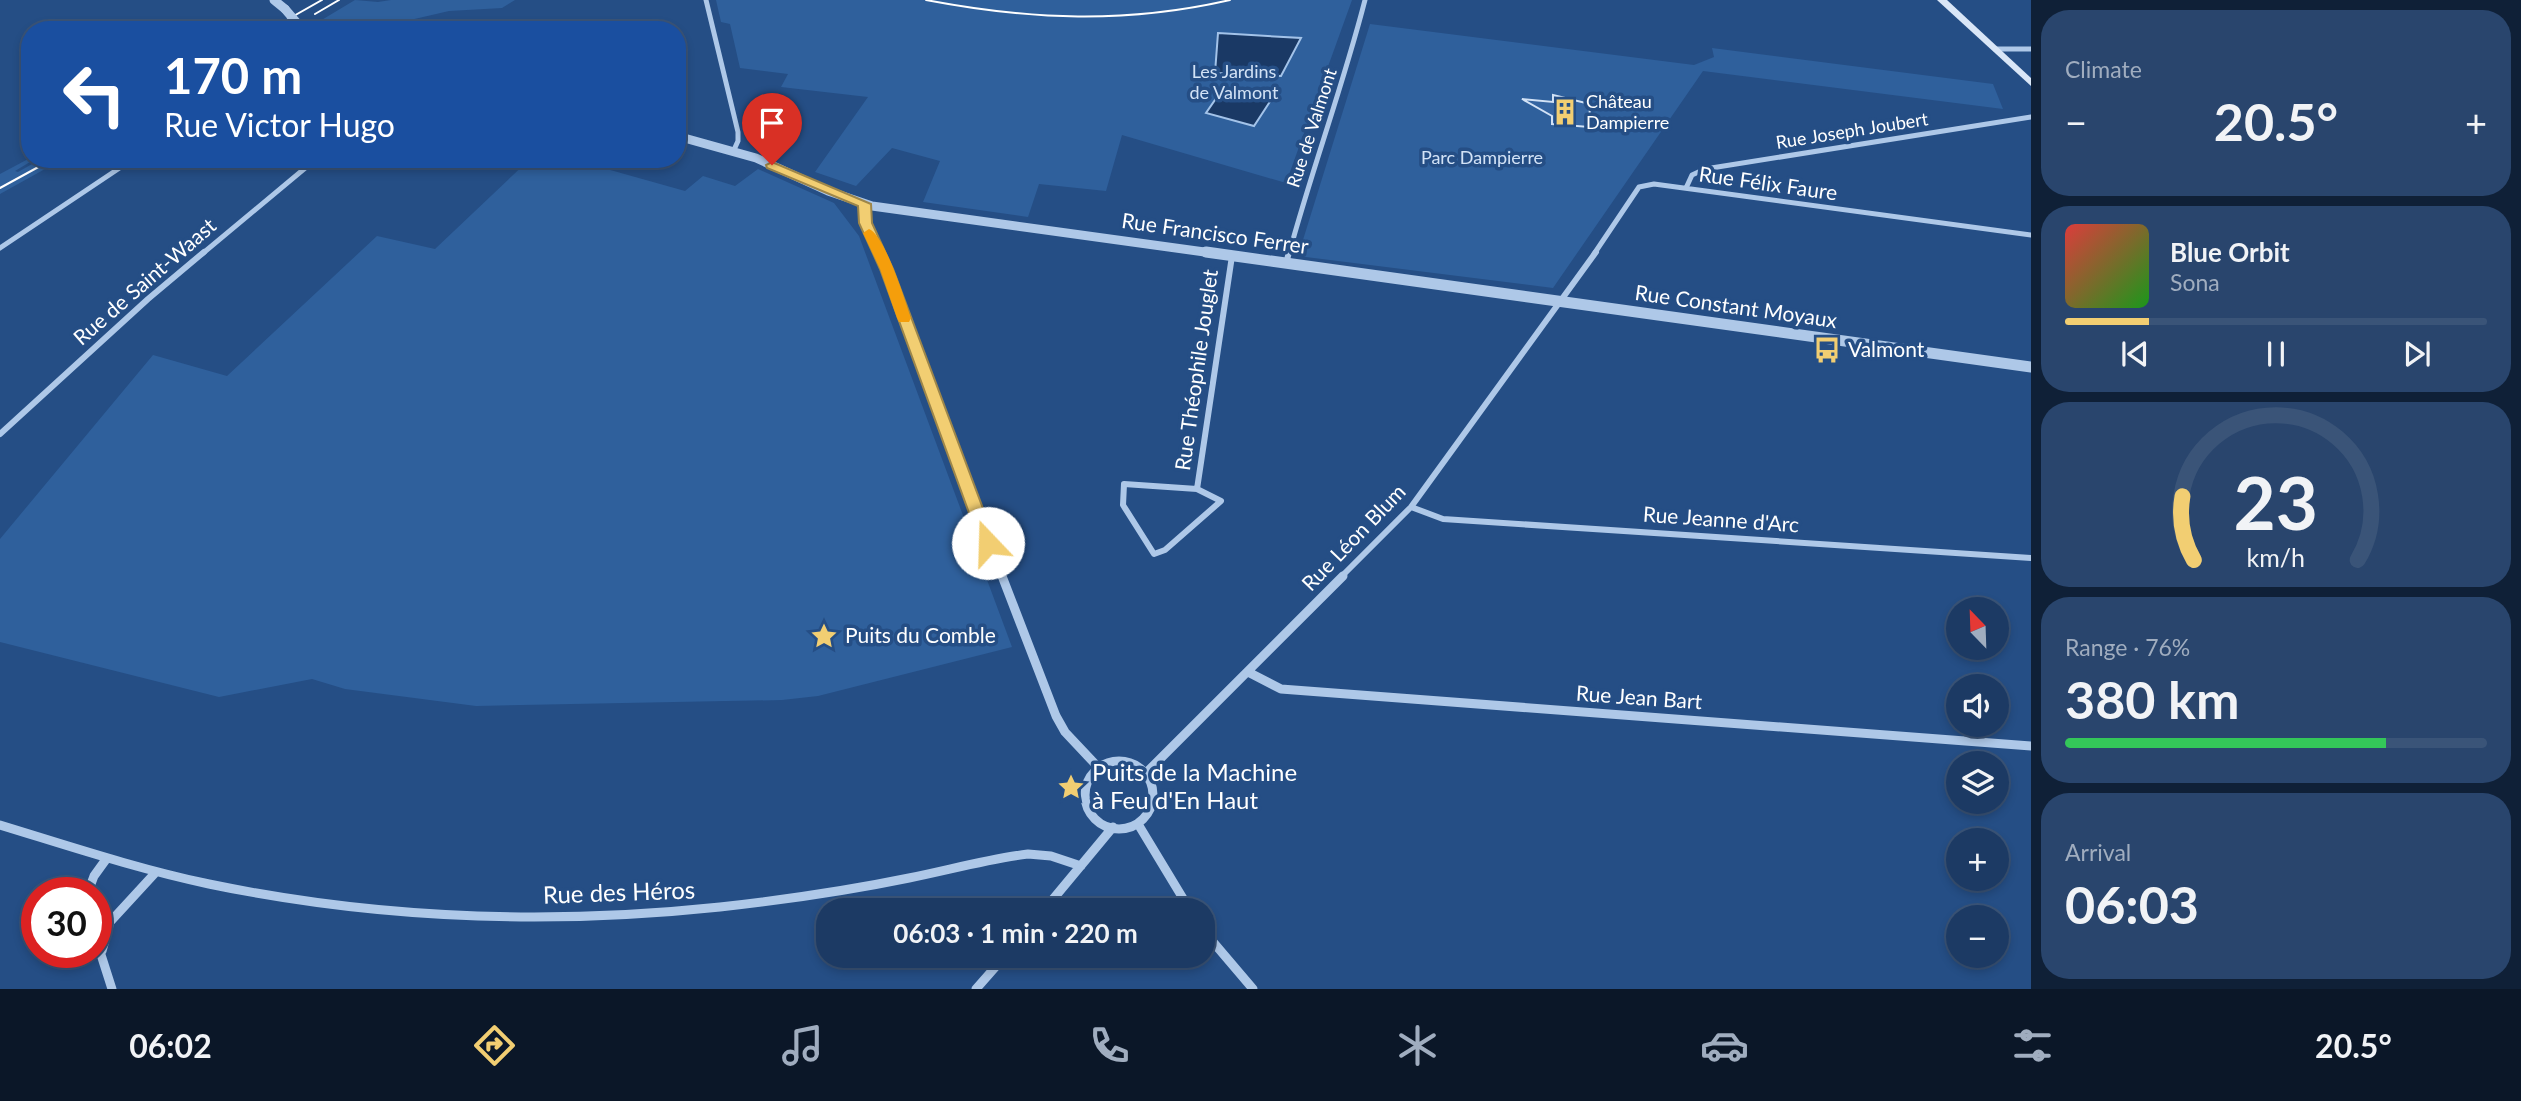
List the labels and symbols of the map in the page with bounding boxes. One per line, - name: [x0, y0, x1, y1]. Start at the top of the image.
- park label: Les Jardins de Valmont: [1190, 60, 1279, 103]
- street label: Rue de Valmont: [1281, 65, 1341, 190]
- place label: Château Dampierre: [1586, 90, 1669, 133]
- pin: [742, 93, 802, 165]
- building icon: Château Dampierre: [1550, 97, 1580, 127]
- street label: Rue Joseph Joubert: [1774, 107, 1930, 153]
- park label: Parc Dampierre: [1421, 146, 1543, 168]
- street label: Rue Félix Faure: [1697, 160, 1839, 205]
- street label: Rue Francisco Ferrer: [1120, 207, 1311, 258]
- street label: Rue de Saint-Waast: [68, 212, 221, 349]
- street label: Rue Théophile Jouglet: [1169, 267, 1222, 472]
- street label: Rue Constant Moyaux: [1634, 279, 1839, 332]
- bus stop icon: Valmont: [1812, 335, 1842, 365]
- place label: Valmont: [1848, 336, 1925, 361]
- street label: Rue Léon Blum: [1296, 479, 1410, 595]
- street label: Rue Jeanne d'Arc: [1642, 501, 1800, 536]
- position arrow: [951, 506, 1025, 580]
- north arrow: [1946, 597, 2009, 660]
- place icon: Puits du Comble: [809, 621, 839, 651]
- place label: Puits du Comble: [845, 622, 996, 647]
- street label: Rue Jean Bart: [1575, 680, 1704, 713]
- place label: Puits de la Machine à Feu d'En Haut: [1092, 757, 1297, 814]
- place icon: Puits de la Machine à Feu d'En Haut: [1056, 772, 1086, 802]
- street label: Rue des Héros: [542, 874, 696, 909]
- speed limit sign: 30: [21, 877, 112, 968]

